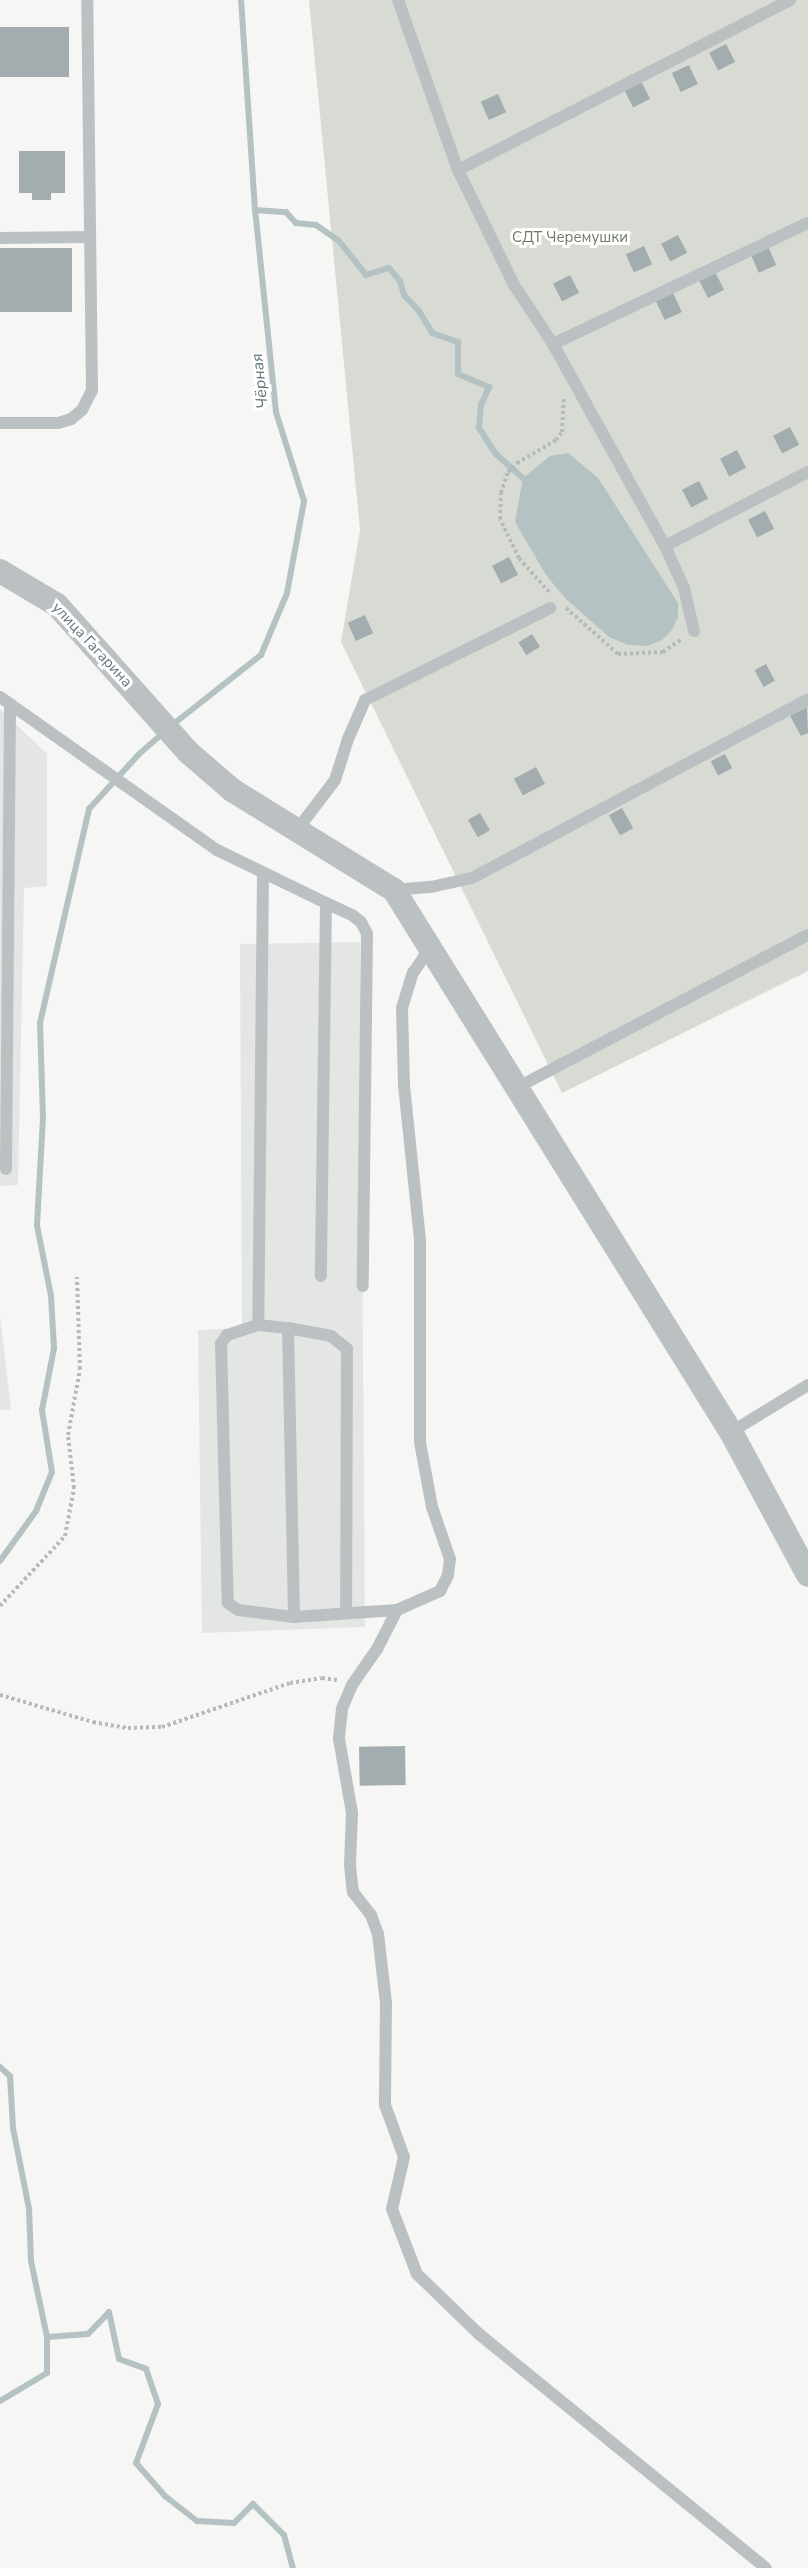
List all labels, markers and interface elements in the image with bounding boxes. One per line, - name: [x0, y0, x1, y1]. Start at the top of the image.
- park label: СДТ Черемушки: [512, 229, 628, 247]
- water label: Чёрная: [248, 352, 272, 410]
- street label: улица Гагарина: [48, 599, 136, 691]

